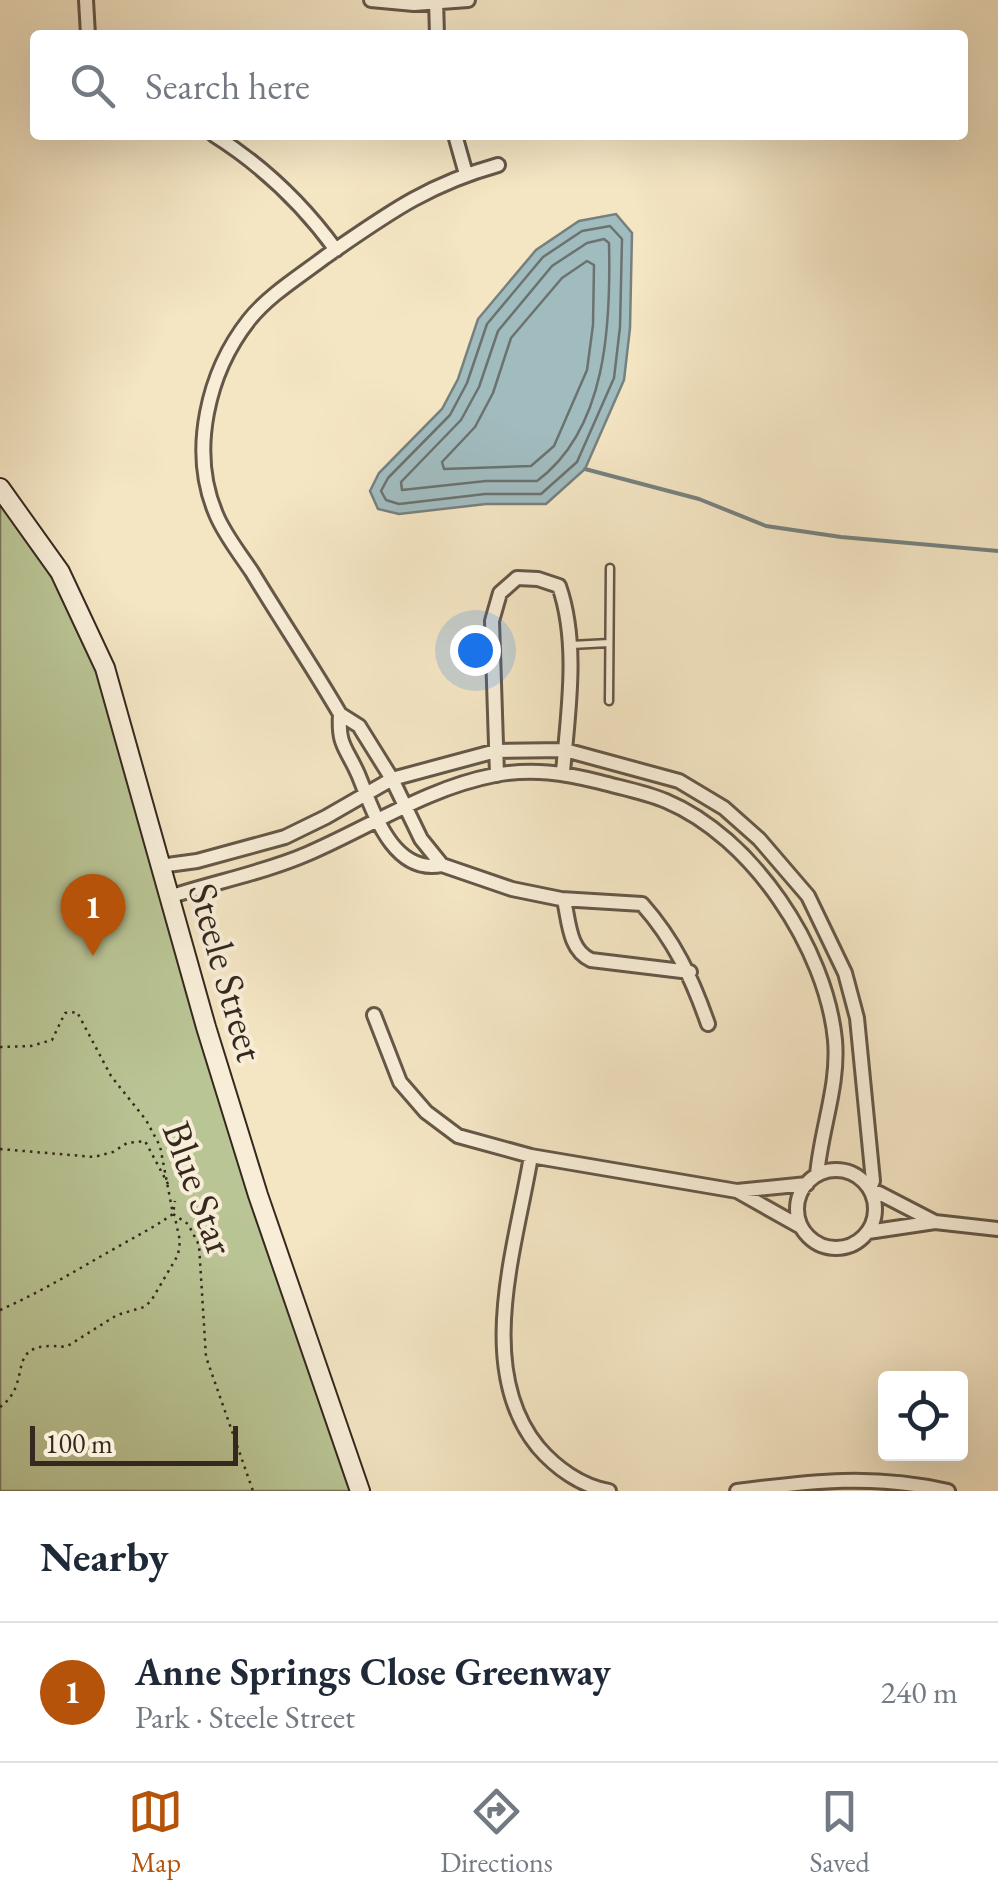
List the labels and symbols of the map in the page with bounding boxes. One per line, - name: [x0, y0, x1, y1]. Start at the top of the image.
- your location: [450, 625, 501, 676]
- pin: 1: [61, 874, 126, 956]
- street label: Steele Street: [177, 877, 277, 1068]
- street label: Blue Star: [151, 1114, 247, 1262]
- scale bar: [30, 1421, 238, 1466]

